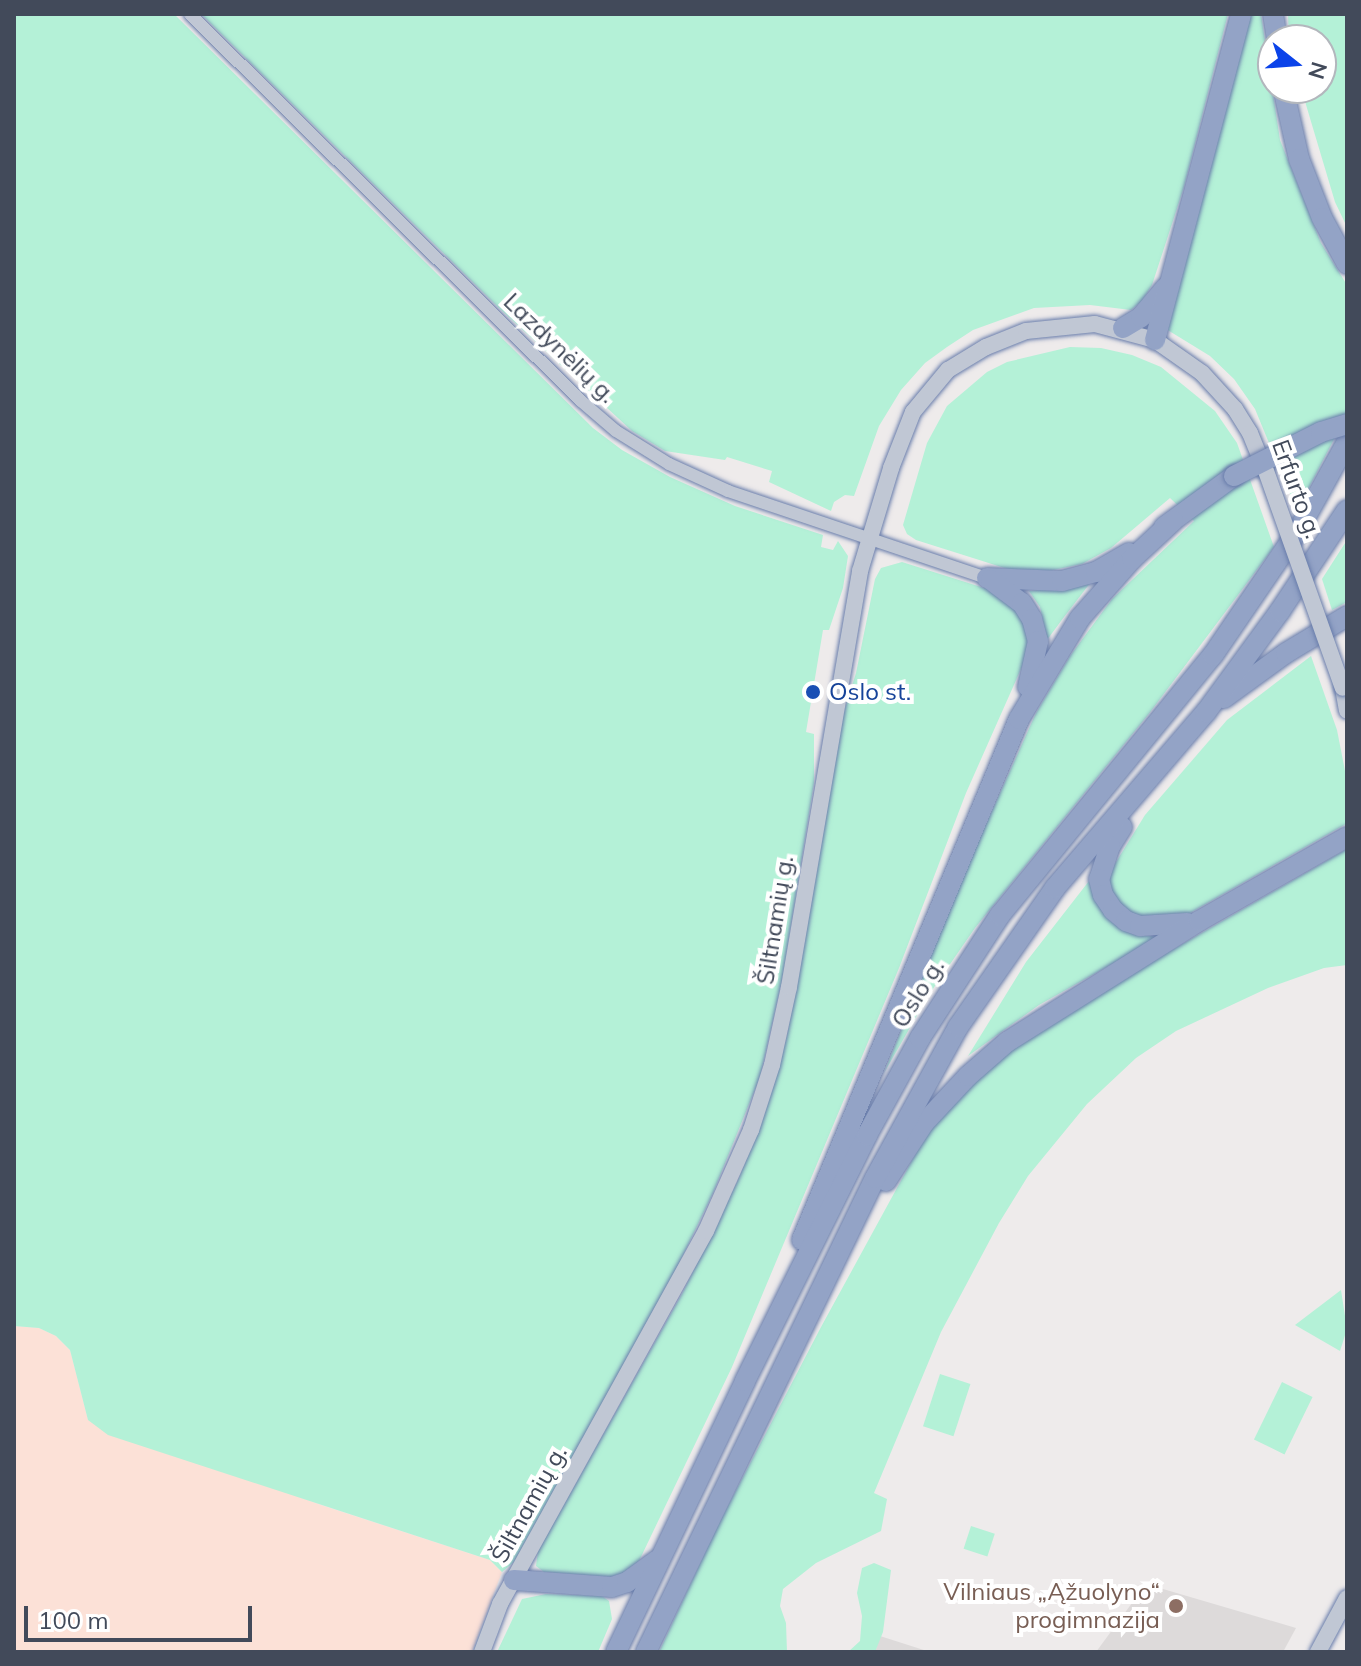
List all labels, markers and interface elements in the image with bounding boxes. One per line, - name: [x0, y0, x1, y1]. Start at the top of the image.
- north arrow: [1257, 24, 1337, 104]
- text: N: [1302, 58, 1334, 82]
- street label: Lazdynėlių g.: [498, 287, 622, 409]
- street label: Erfurto g.: [1266, 436, 1328, 542]
- place label: Oslo st.: [829, 678, 911, 706]
- marker: Oslo st.: [804, 683, 822, 701]
- street label: Šiltnamių g.: [751, 854, 799, 986]
- street label: Oslo g.: [886, 953, 950, 1033]
- street label: Šiltnamių g.: [485, 1440, 573, 1568]
- place label: Vilniaus „Ąžuolyno“ progimnazija: [943, 1578, 1160, 1634]
- scale bar: [28, 1590, 256, 1640]
- marker: Vilniaus „Ąžuolyno“ progimnazija: [1167, 1597, 1185, 1615]
- text: 100 m: [38, 1605, 109, 1635]

